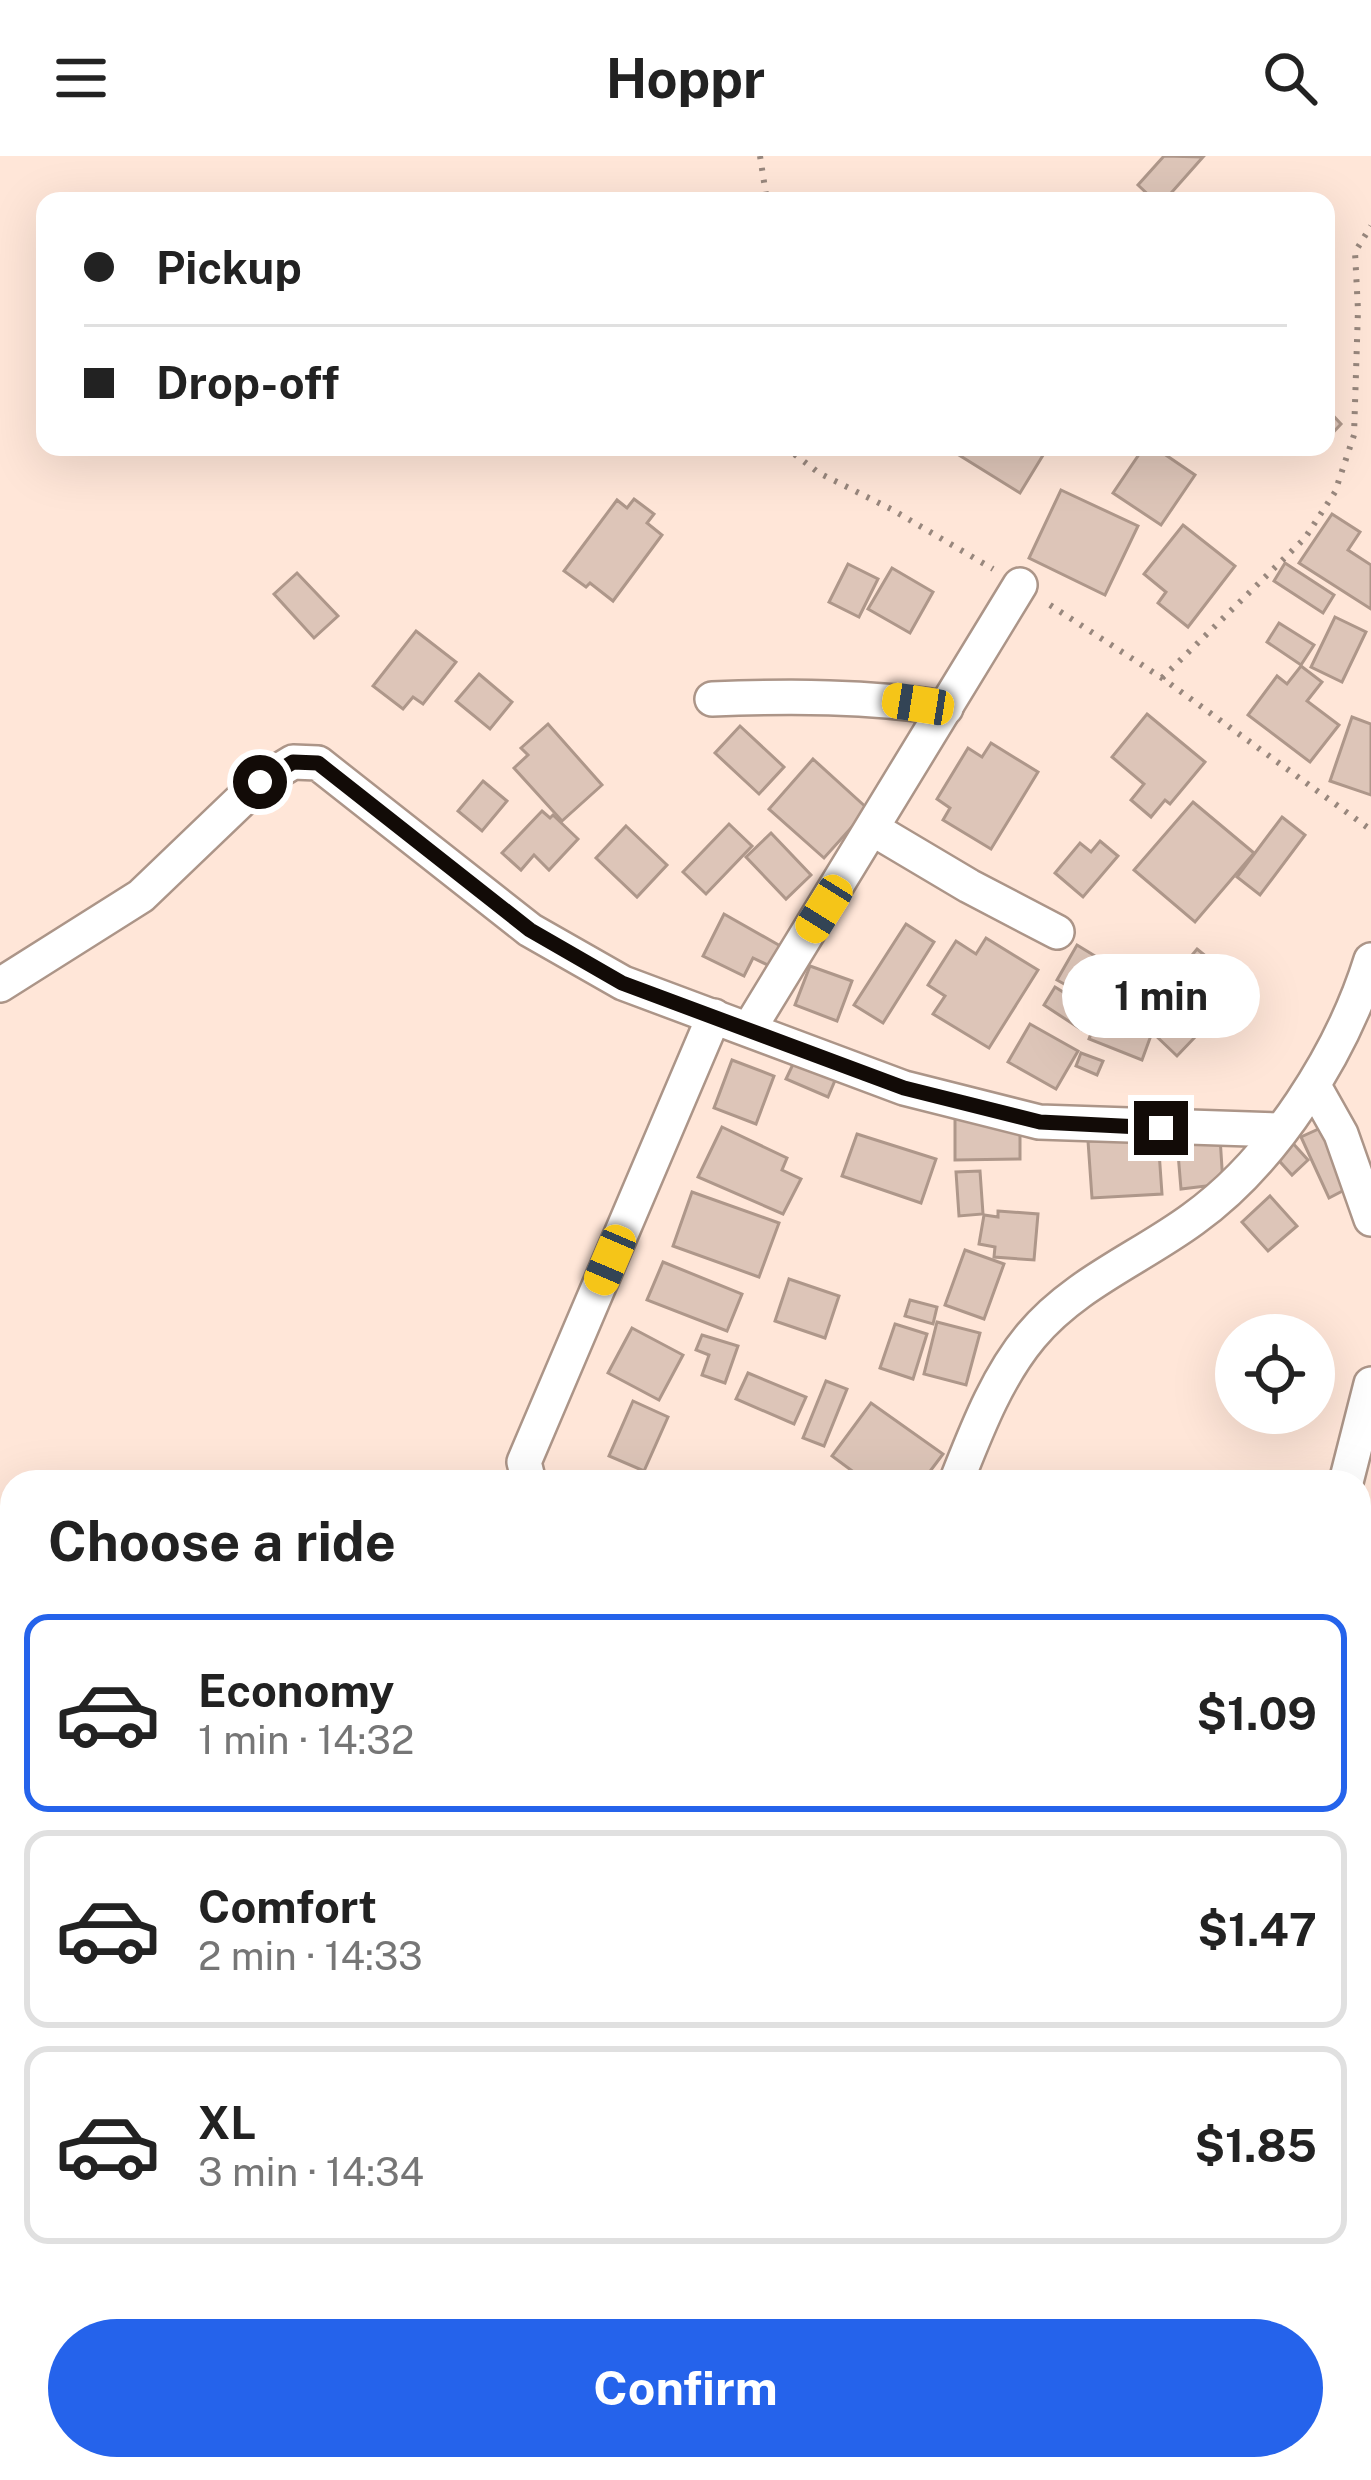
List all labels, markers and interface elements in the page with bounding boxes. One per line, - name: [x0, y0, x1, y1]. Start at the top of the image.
- icon: menu: [48, 45, 114, 111]
- icon: search: [1257, 45, 1323, 111]
- text: Hoppr: [606, 47, 765, 110]
- text: Pickup: [156, 241, 302, 294]
- text: Drop-off: [156, 356, 339, 409]
- car: [880, 681, 956, 727]
- route start: [233, 755, 287, 809]
- car: [790, 869, 858, 949]
- callout: 1 min: [1062, 954, 1260, 1038]
- text: 1 min: [1114, 973, 1208, 1019]
- route end: [1134, 1101, 1188, 1155]
- car: [579, 1220, 641, 1300]
- map controls: [1215, 1314, 1335, 1434]
- button: locate: [1215, 1314, 1335, 1434]
- text: Choose a ride: [48, 1510, 396, 1573]
- icon: car: [54, 1659, 162, 1767]
- text: Economy: [198, 1664, 394, 1717]
- text: $1.09: [1196, 1687, 1317, 1740]
- text: 1 min · 14:32: [198, 1717, 414, 1763]
- icon: car: [54, 1875, 162, 1983]
- text: Comfort: [198, 1880, 377, 1933]
- text: $1.47: [1197, 1903, 1317, 1956]
- text: 2 min · 14:33: [198, 1933, 423, 1979]
- icon: car: [54, 2091, 162, 2199]
- text: XL: [198, 2096, 256, 2149]
- text: $1.85: [1194, 2119, 1317, 2172]
- text: 3 min · 14:34: [198, 2149, 424, 2195]
- button: Confirm: [48, 2319, 1323, 2457]

